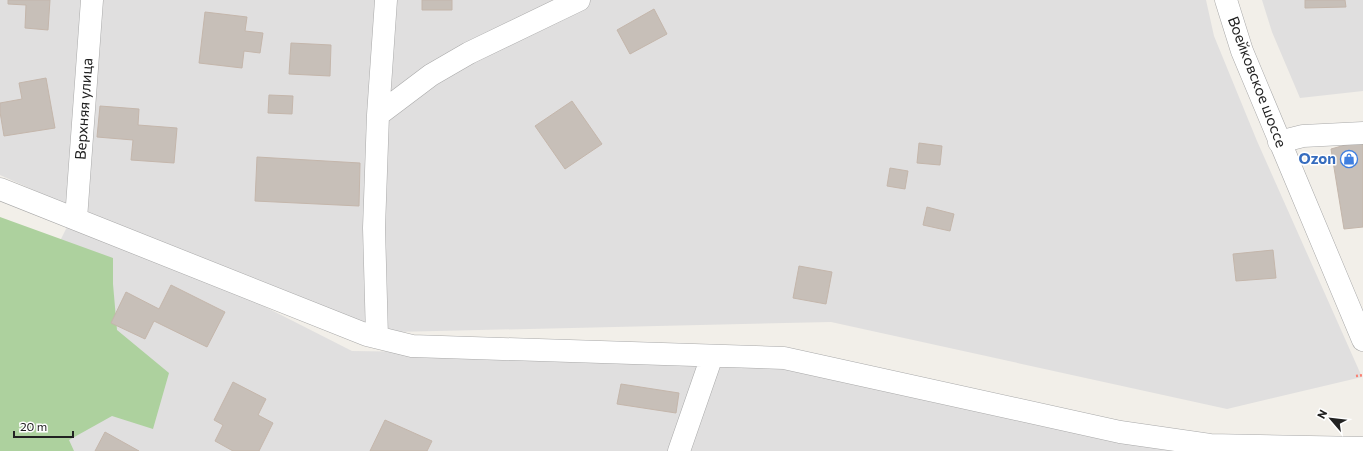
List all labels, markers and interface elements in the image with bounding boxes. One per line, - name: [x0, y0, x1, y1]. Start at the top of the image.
- street label: Воейковское шоссе: [1225, 14, 1291, 150]
- street label: Верхняя улица: [70, 57, 96, 161]
- place label: Ozon: [1298, 149, 1336, 167]
- shop icon: Ozon: [1339, 149, 1359, 169]
- north arrow: [1311, 399, 1351, 439]
- text: N: [1314, 407, 1329, 421]
- scale bar: [14, 413, 73, 439]
- text: 20 m: [20, 419, 47, 433]

